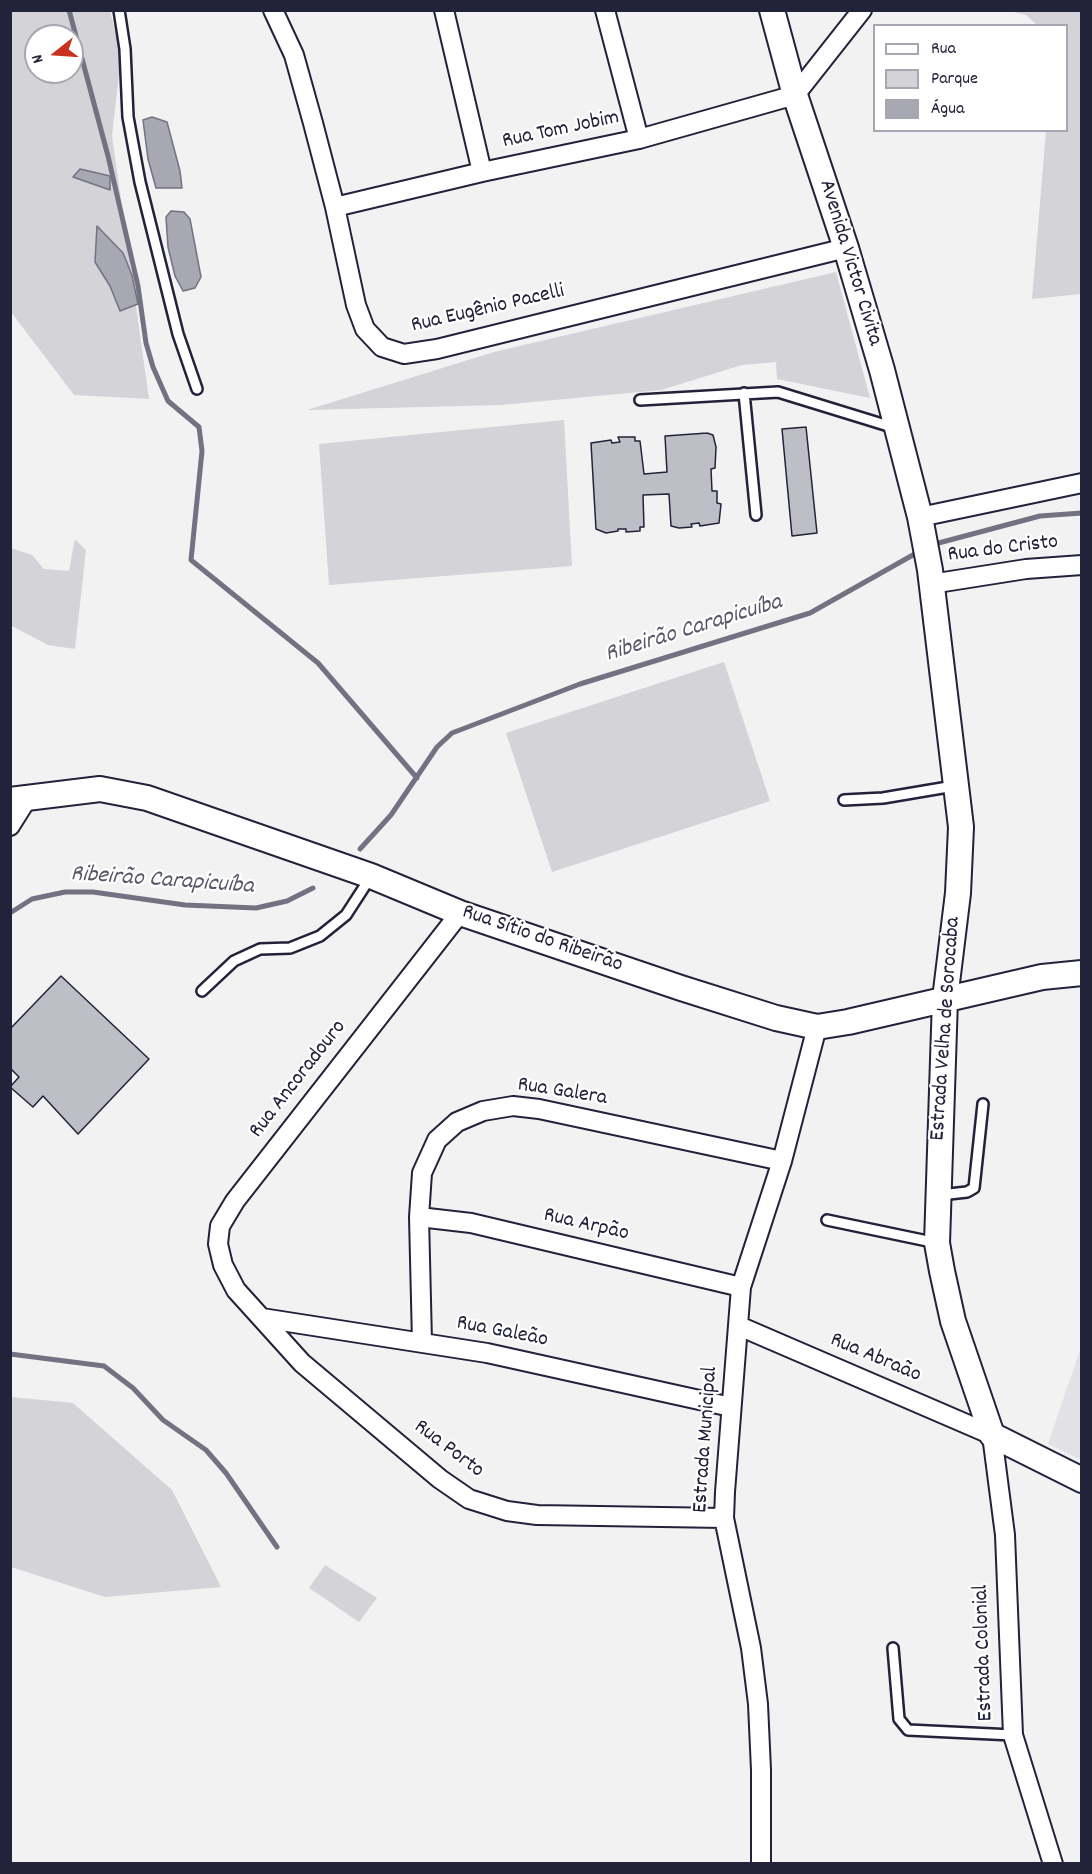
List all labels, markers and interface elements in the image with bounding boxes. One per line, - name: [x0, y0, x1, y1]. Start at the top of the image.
- north arrow: [24, 24, 84, 84]
- legend: [873, 24, 1068, 132]
- text: Rua: [931, 37, 956, 62]
- text: N: [26, 52, 50, 66]
- text: Parque: [931, 67, 978, 92]
- text: Água: [931, 97, 964, 122]
- street label: Rua Tom Jobim: [500, 106, 622, 156]
- street label: Avenida Victor Civita: [811, 177, 887, 349]
- street label: Rua Eugênio Pacelli: [409, 280, 567, 340]
- street label: Rua do Cristo: [946, 530, 1060, 570]
- water label: Ribeirão Carapicuíba: [602, 589, 786, 671]
- water label: Ribeirão Carapicuíba: [70, 861, 254, 903]
- street label: Rua Sítio do Ribeirão: [458, 900, 626, 980]
- street label: Estrada Velha de Sorocaba: [926, 916, 968, 1142]
- street label: Rua Ancoradouro: [245, 1016, 353, 1144]
- street label: Rua Galera: [515, 1073, 609, 1113]
- street label: Rua Arpão: [541, 1203, 631, 1249]
- street label: Rua Galeão: [454, 1311, 550, 1355]
- street label: Rua Abraão: [826, 1328, 924, 1390]
- street label: Estrada Municipal: [689, 1366, 725, 1514]
- street label: Rua Porto: [408, 1415, 488, 1485]
- street label: Estrada Colonial: [969, 1584, 1001, 1722]

